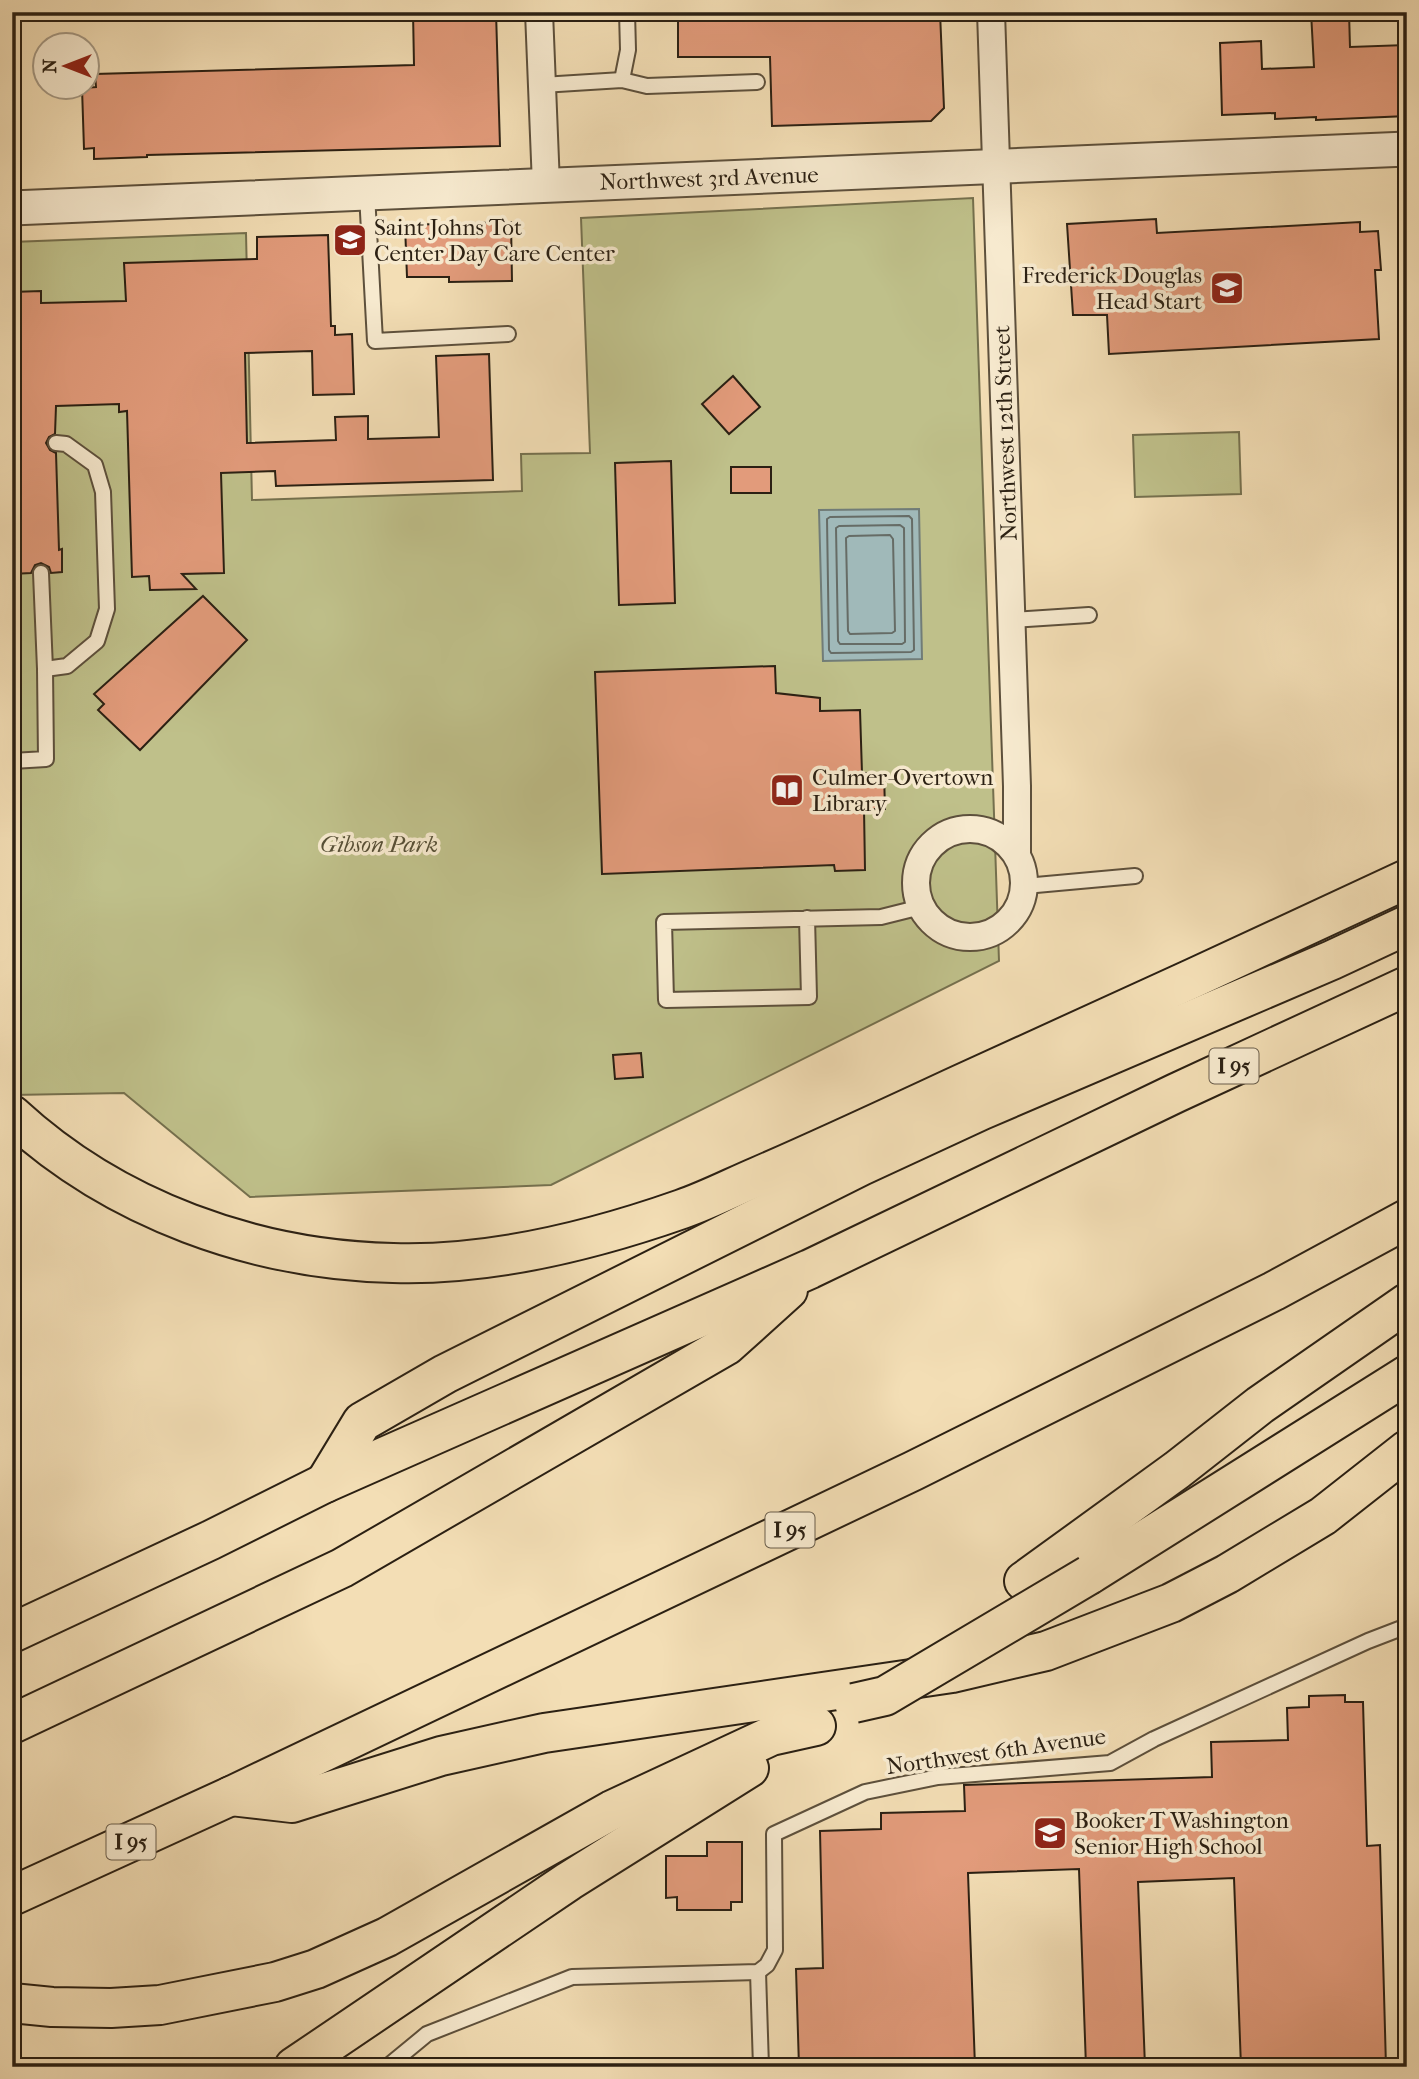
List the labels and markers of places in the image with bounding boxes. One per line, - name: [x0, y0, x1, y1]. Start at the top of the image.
- place label: Saint Johns Tot Center Day Care Center: [374, 214, 615, 267]
- school or university icon: Saint Johns Tot Center Day Care Center: [331, 221, 369, 259]
- place label: Frederick Douglas Head Start: [1022, 262, 1202, 315]
- school or university icon: Frederick Douglas Head Start: [1208, 269, 1246, 307]
- place label: Culmer-Overtown Library: [812, 764, 994, 817]
- library icon: Culmer-Overtown Library: [768, 771, 806, 809]
- place label: Booker T Washington Senior High School: [1074, 1807, 1290, 1860]
- school or university icon: Booker T Washington Senior High School: [1031, 1814, 1069, 1852]

